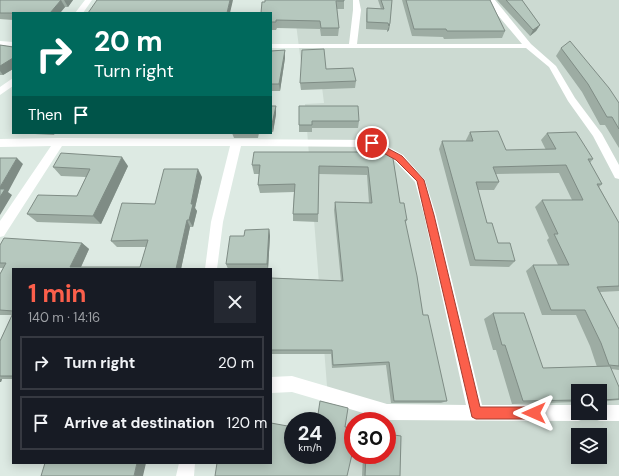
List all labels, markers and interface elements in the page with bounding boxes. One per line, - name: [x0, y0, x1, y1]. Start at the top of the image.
- text: 20 m: [94, 23, 163, 60]
- icon: right: [28, 28, 80, 80]
- text: Turn right: [94, 59, 174, 83]
- icon: arrive: [70, 104, 92, 126]
- text: Then: [28, 105, 62, 125]
- pin: [355, 126, 389, 160]
- icon: arrive: [361, 132, 383, 154]
- text: 1 min: [28, 278, 86, 309]
- button: close: [214, 281, 256, 323]
- text: 140 m · 14:16: [28, 309, 100, 326]
- icon: right: [30, 352, 52, 374]
- text: Turn right: [64, 353, 135, 373]
- text: 20 m: [218, 353, 254, 373]
- map controls: [571, 384, 607, 464]
- button: search: [571, 384, 607, 420]
- position arrow: [513, 392, 555, 434]
- icon: arrive: [30, 412, 52, 434]
- speed limit sign: 30: [344, 412, 396, 464]
- text: Arrive at destination: [64, 413, 215, 433]
- text: 120 m: [227, 413, 267, 433]
- text: 24: [298, 420, 322, 446]
- button: layers: [571, 428, 607, 464]
- text: km/h: [298, 441, 322, 454]

